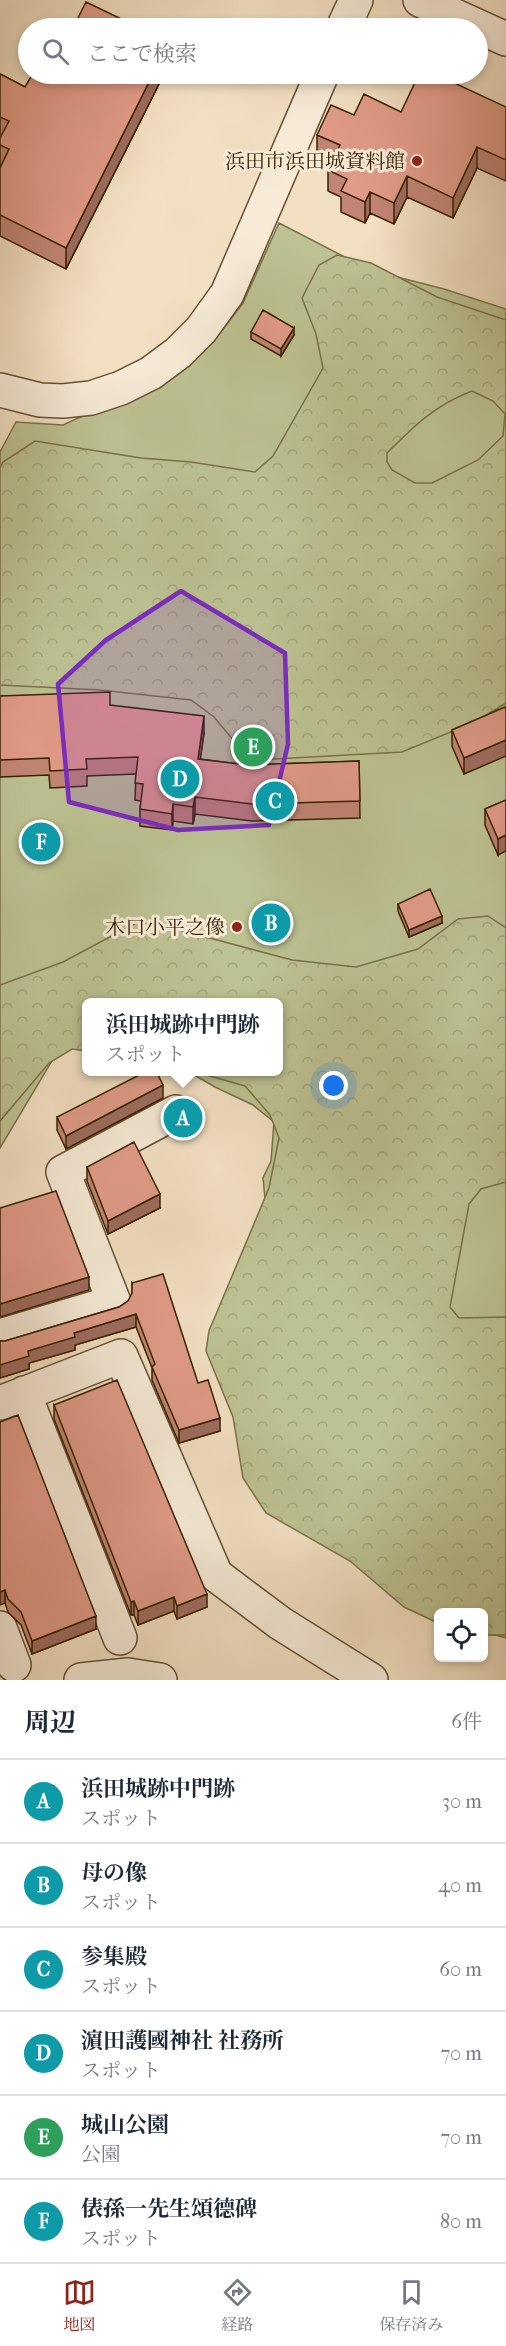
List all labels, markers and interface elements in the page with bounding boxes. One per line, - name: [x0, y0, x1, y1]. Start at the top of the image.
- search box: [18, 18, 488, 84]
- icon: search: [39, 35, 72, 68]
- text: ここで検索: [87, 41, 197, 67]
- place label: 浜田市浜田城資料館: [225, 150, 405, 173]
- marker: 浜田市浜田城資料館: [410, 154, 424, 168]
- pin: E: [234, 724, 272, 770]
- pin: D: [160, 756, 200, 802]
- pin: C: [256, 778, 294, 824]
- pin: F: [22, 820, 60, 864]
- pin: B: [252, 900, 290, 946]
- place label: 木口小平之像: [105, 916, 225, 939]
- marker: 木口小平之像: [230, 920, 244, 934]
- popup: [82, 998, 283, 1076]
- text: 浜田城跡中門跡: [105, 1012, 260, 1038]
- text: スポット: [105, 1043, 185, 1066]
- your location: [319, 1071, 348, 1100]
- pin: A: [164, 1096, 202, 1140]
- map controls: [434, 1608, 488, 1662]
- button: locate: [434, 1608, 488, 1662]
- text: 周辺: [24, 1707, 76, 1738]
- text: 6件: [451, 1710, 482, 1733]
- text: 浜田城跡中門跡: [81, 1776, 235, 1802]
- text: A: [37, 1790, 50, 1813]
- text: 30 m: [442, 1790, 482, 1813]
- text: スポット: [81, 1807, 161, 1830]
- text: 母の像: [81, 1860, 147, 1886]
- text: B: [37, 1874, 50, 1897]
- text: 40 m: [438, 1874, 482, 1897]
- text: スポット: [81, 1891, 161, 1914]
- text: 参集殿: [81, 1944, 147, 1970]
- text: C: [37, 1958, 50, 1981]
- text: 60 m: [439, 1958, 482, 1981]
- text: スポット: [81, 1975, 161, 1998]
- text: 濵田護國神社 社務所: [81, 2028, 284, 2054]
- text: D: [36, 2042, 51, 2065]
- text: 70 m: [440, 2042, 482, 2065]
- text: スポット: [81, 2059, 161, 2082]
- text: 城山公園: [81, 2112, 169, 2138]
- text: E: [37, 2126, 50, 2149]
- text: 70 m: [440, 2126, 482, 2149]
- text: 公園: [81, 2143, 121, 2166]
- text: 俵孫一先生頌德碑: [81, 2196, 257, 2222]
- text: F: [38, 2210, 49, 2233]
- text: 80 m: [440, 2210, 482, 2233]
- text: スポット: [81, 2227, 161, 2250]
- tab: 地図: [63, 2276, 96, 2335]
- tab: 経路: [221, 2276, 254, 2335]
- tab: 保存済み: [379, 2276, 443, 2335]

